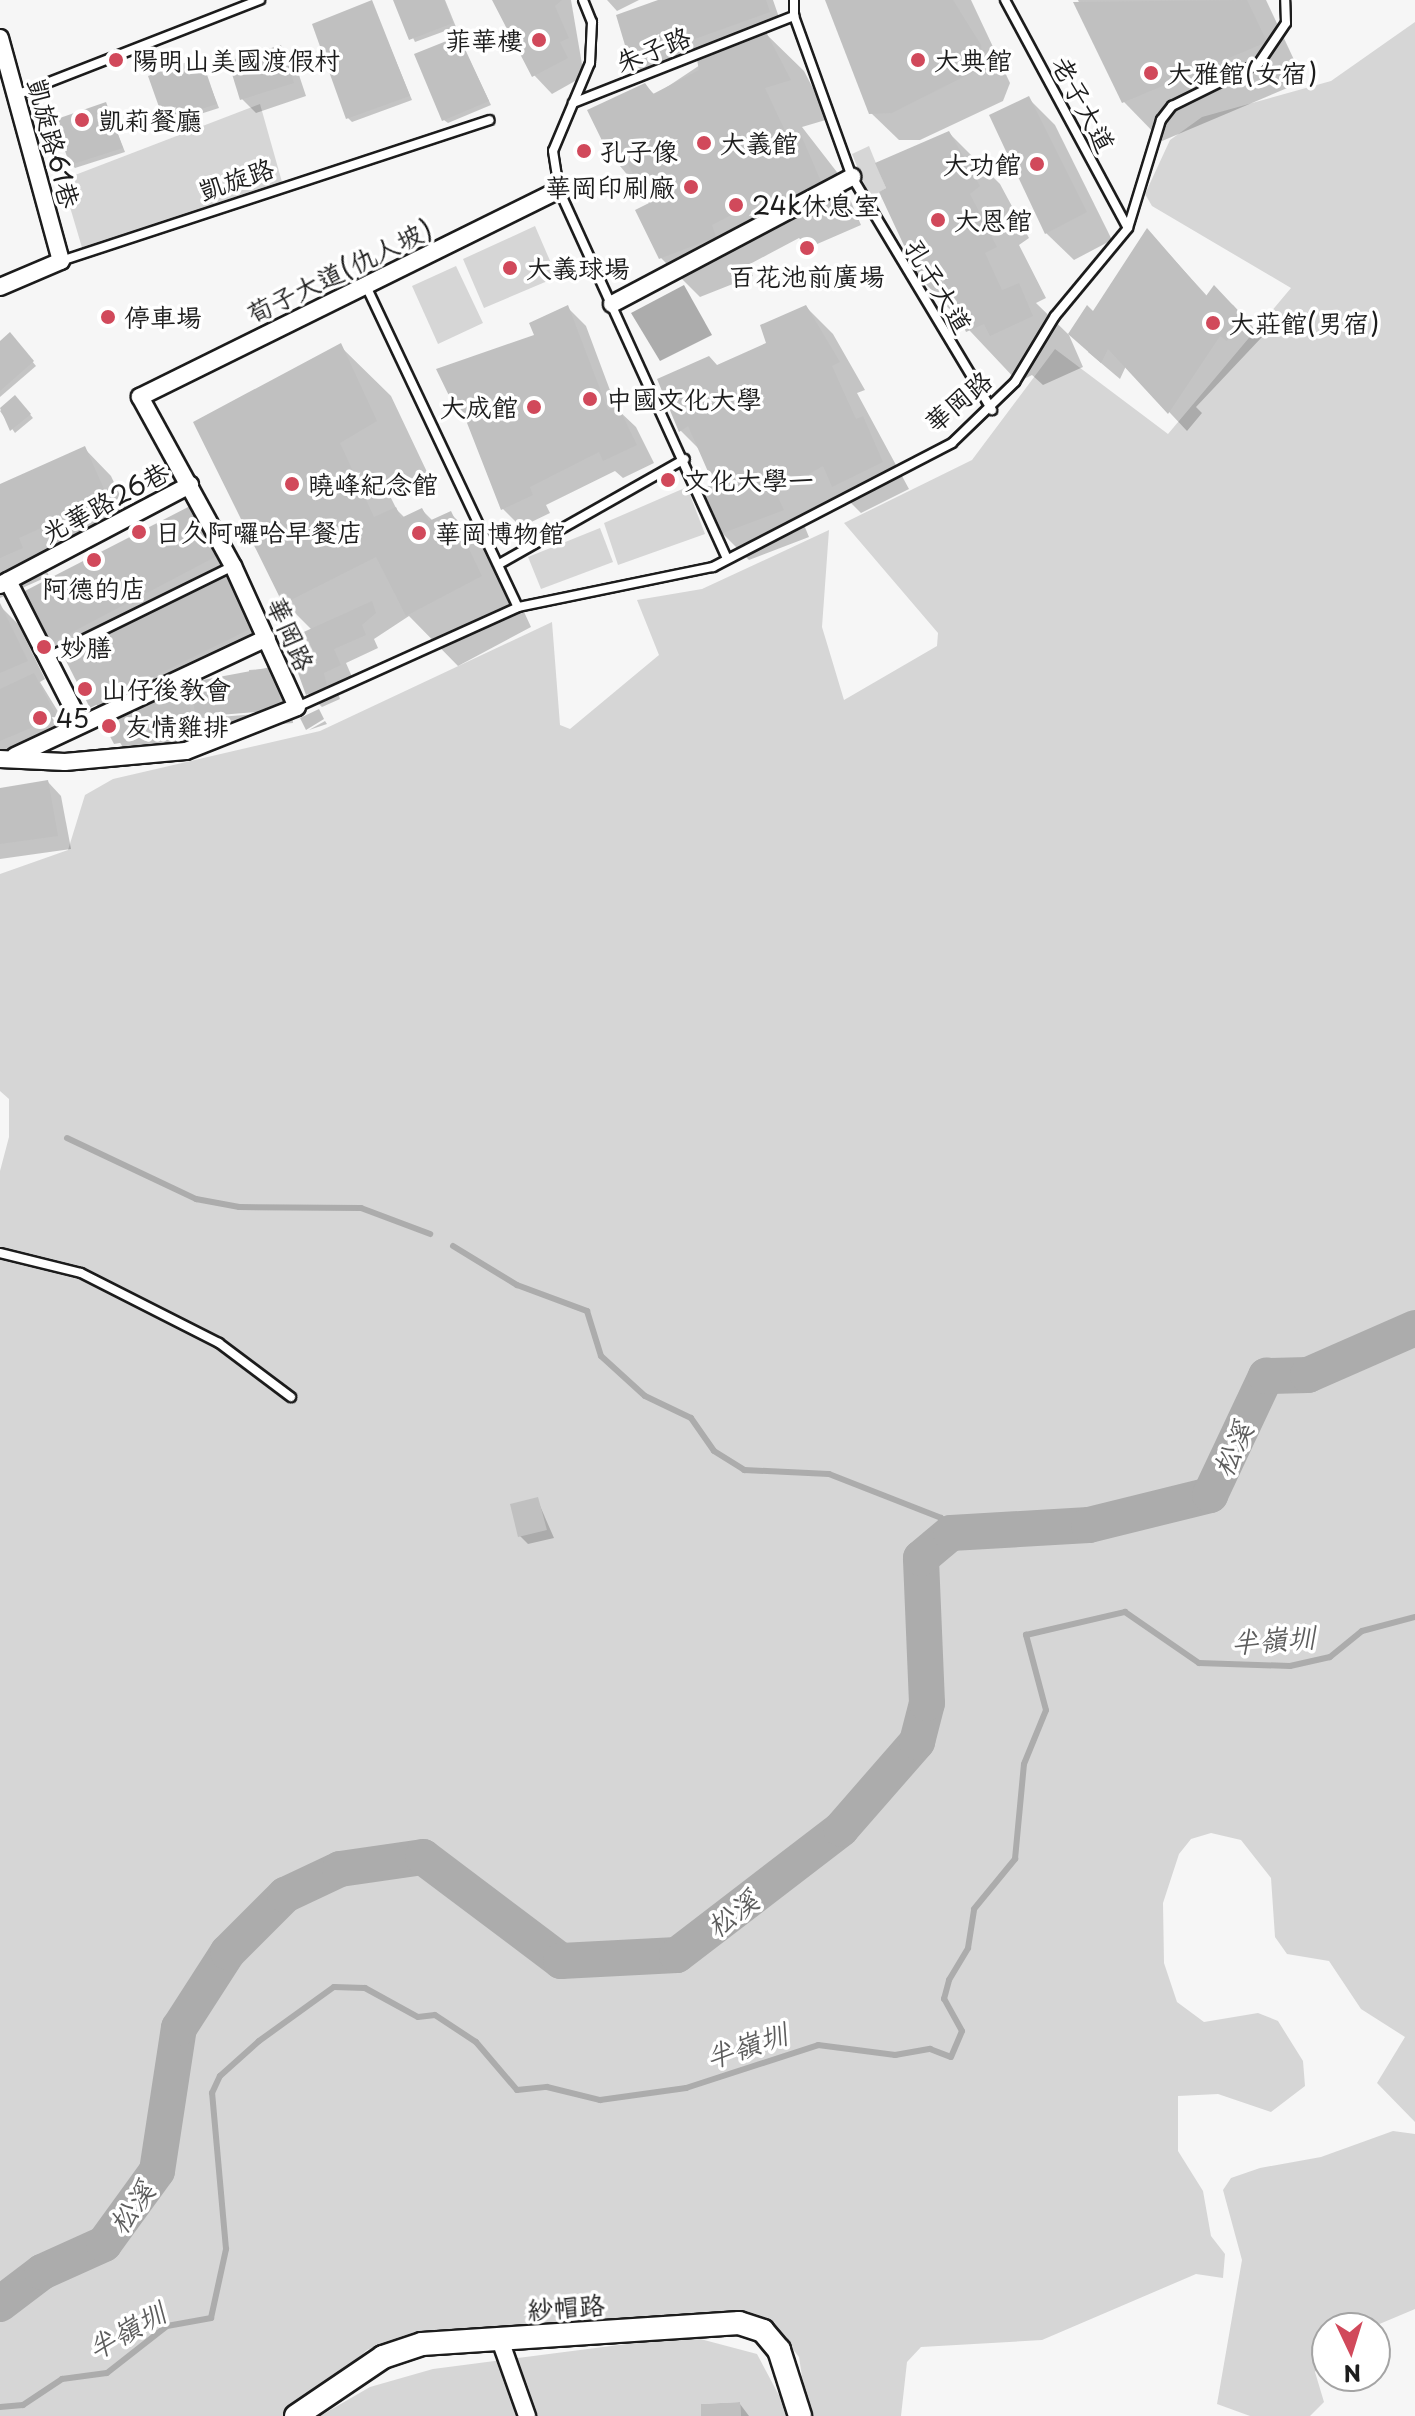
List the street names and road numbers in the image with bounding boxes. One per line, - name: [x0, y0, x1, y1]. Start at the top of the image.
- street label: 朱子路: [611, 20, 695, 78]
- street label: 老子大道: [1046, 51, 1122, 157]
- street label: 凱旋路61巷: [22, 75, 86, 211]
- street label: 凱旋路: [194, 152, 278, 206]
- street label: 荀子大道(仇人坡): [241, 213, 437, 329]
- street label: 孔子大道: [899, 233, 979, 339]
- street label: 華岡路: [918, 364, 998, 438]
- street label: 光華路26巷: [36, 455, 174, 549]
- street label: 華岡路: [261, 592, 321, 676]
- street label: 紗帽路: [526, 2289, 606, 2325]

